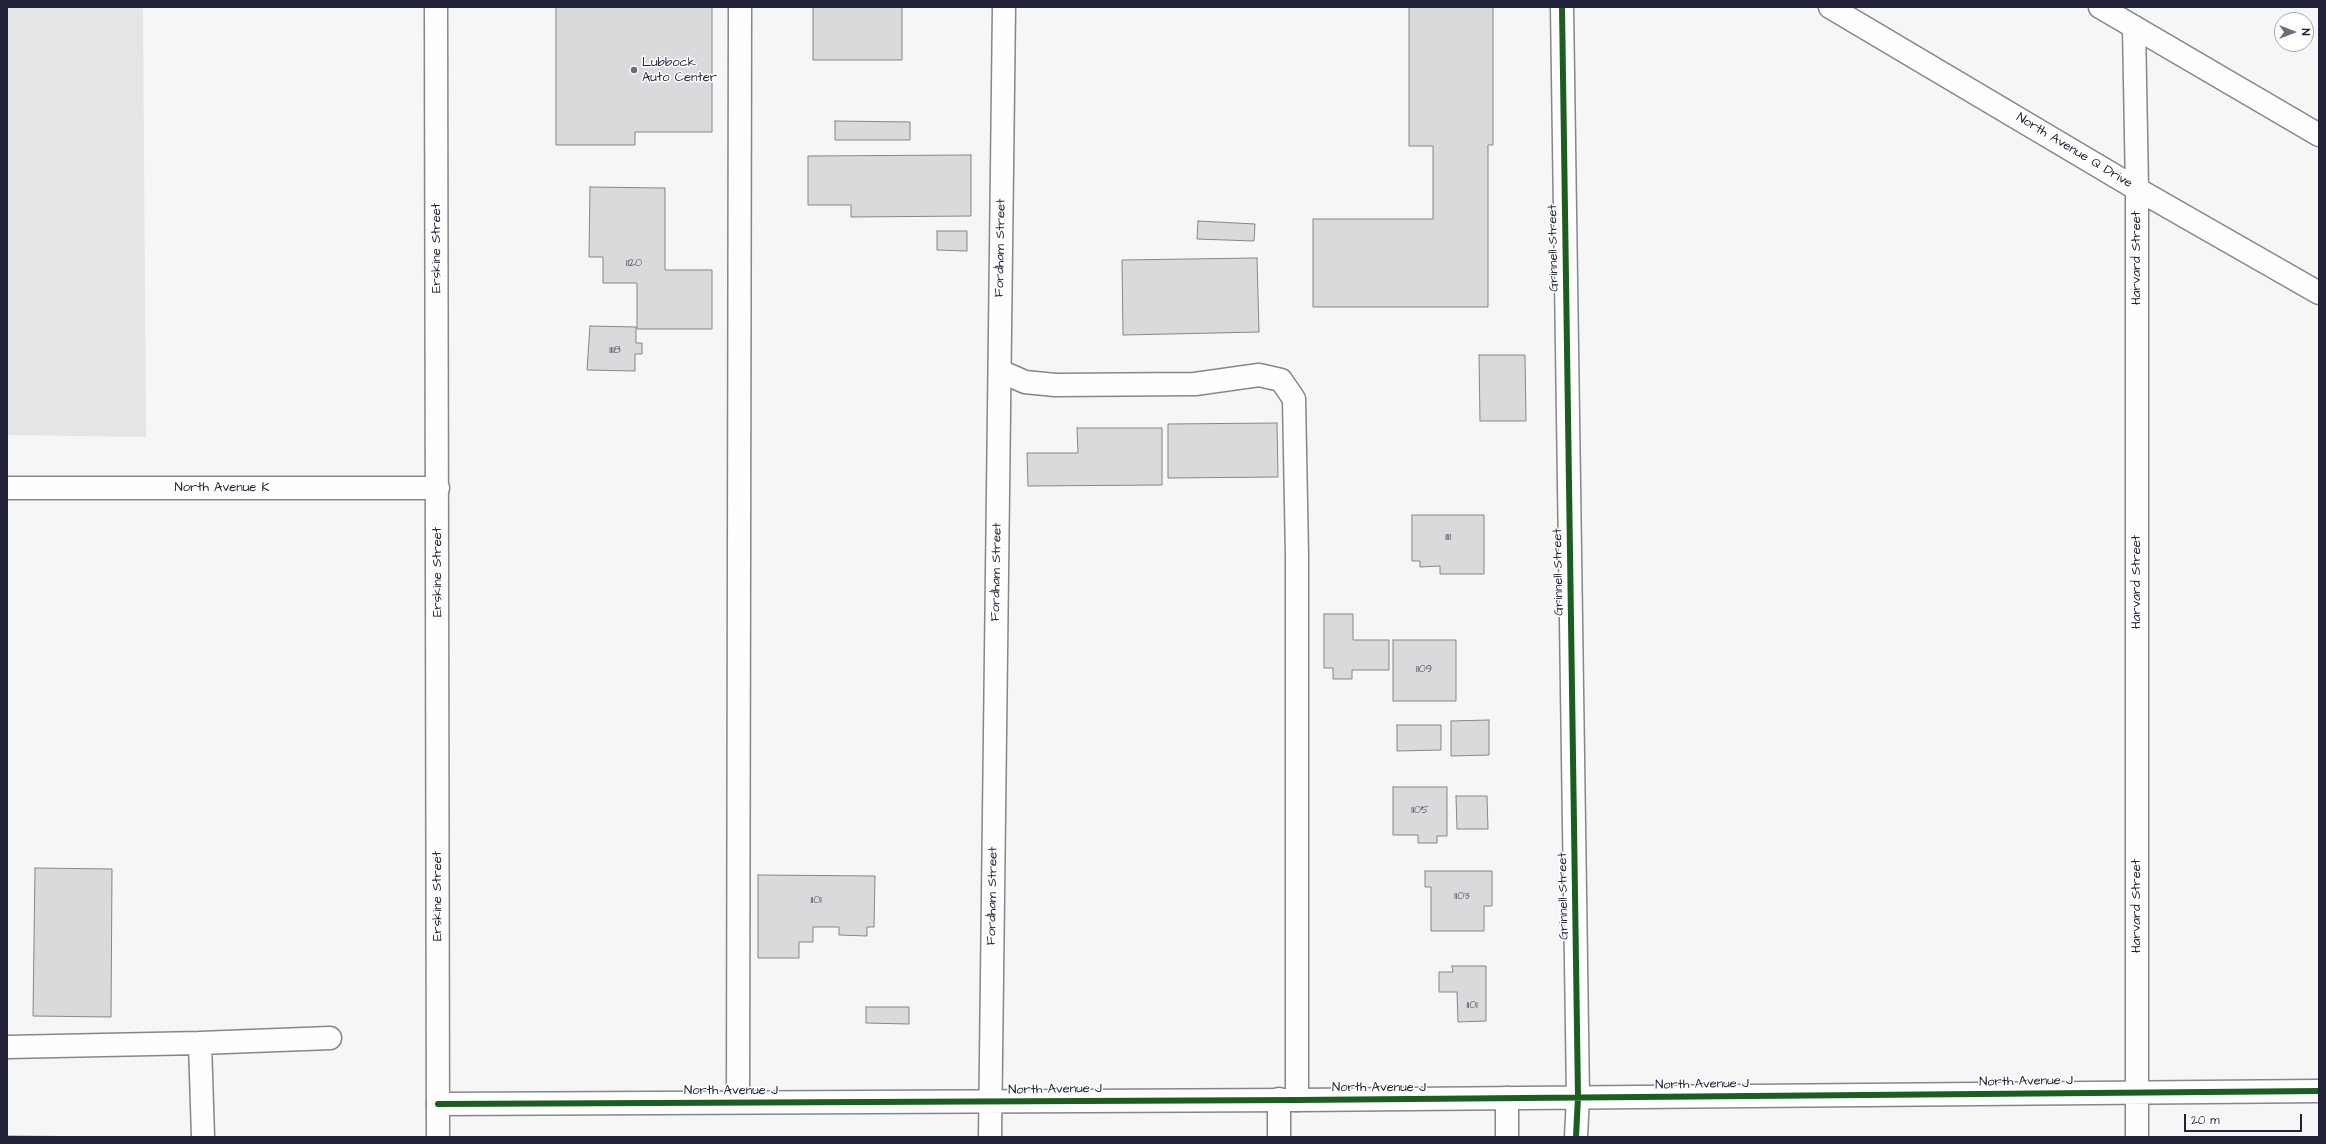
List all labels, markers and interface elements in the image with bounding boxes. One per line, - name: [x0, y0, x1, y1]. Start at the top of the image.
- north arrow: [2274, 12, 2314, 52]
- text: N: [2298, 29, 2313, 35]
- place label: Lubbock Auto Center: [642, 55, 717, 86]
- marker: Lubbock Auto Center: [629, 65, 639, 75]
- street label: North Avenue Q Drive: [2013, 110, 2135, 192]
- street label: Fordham Street: [992, 199, 1010, 297]
- street label: Erskine Street: [429, 203, 445, 293]
- street label: Grinnell Street: [1545, 204, 1563, 292]
- street label: Harvard Street: [2129, 211, 2145, 305]
- house number: 1120: [626, 257, 642, 271]
- house number: 1118: [609, 344, 621, 358]
- street label: North Avenue K: [175, 480, 269, 496]
- street label: Fordham Street: [988, 523, 1006, 621]
- street label: Erskine Street: [430, 527, 446, 617]
- street label: Grinnell Street: [1550, 528, 1568, 616]
- house number: 1111: [1445, 531, 1451, 545]
- street label: Harvard Street: [2129, 535, 2145, 629]
- house number: 1109: [1416, 663, 1432, 677]
- house number: 1105: [1411, 804, 1429, 818]
- street label: Fordham Street: [984, 847, 1002, 945]
- street label: Erskine Street: [430, 851, 446, 941]
- street label: Grinnell Street: [1555, 852, 1573, 940]
- street label: Harvard Street: [2129, 859, 2145, 953]
- house number: 1103: [1454, 890, 1470, 904]
- house number: 1101: [810, 894, 822, 908]
- house number: 1101: [1466, 999, 1478, 1013]
- street label: North Avenue J: [1979, 1073, 2073, 1091]
- street label: North Avenue J: [1655, 1076, 1749, 1094]
- street label: North Avenue J: [1332, 1080, 1426, 1096]
- street label: North Avenue J: [1008, 1081, 1102, 1099]
- street label: North Avenue J: [684, 1083, 778, 1099]
- scale bar: [2186, 1106, 2304, 1132]
- text: 20 m: [2191, 1112, 2220, 1129]

